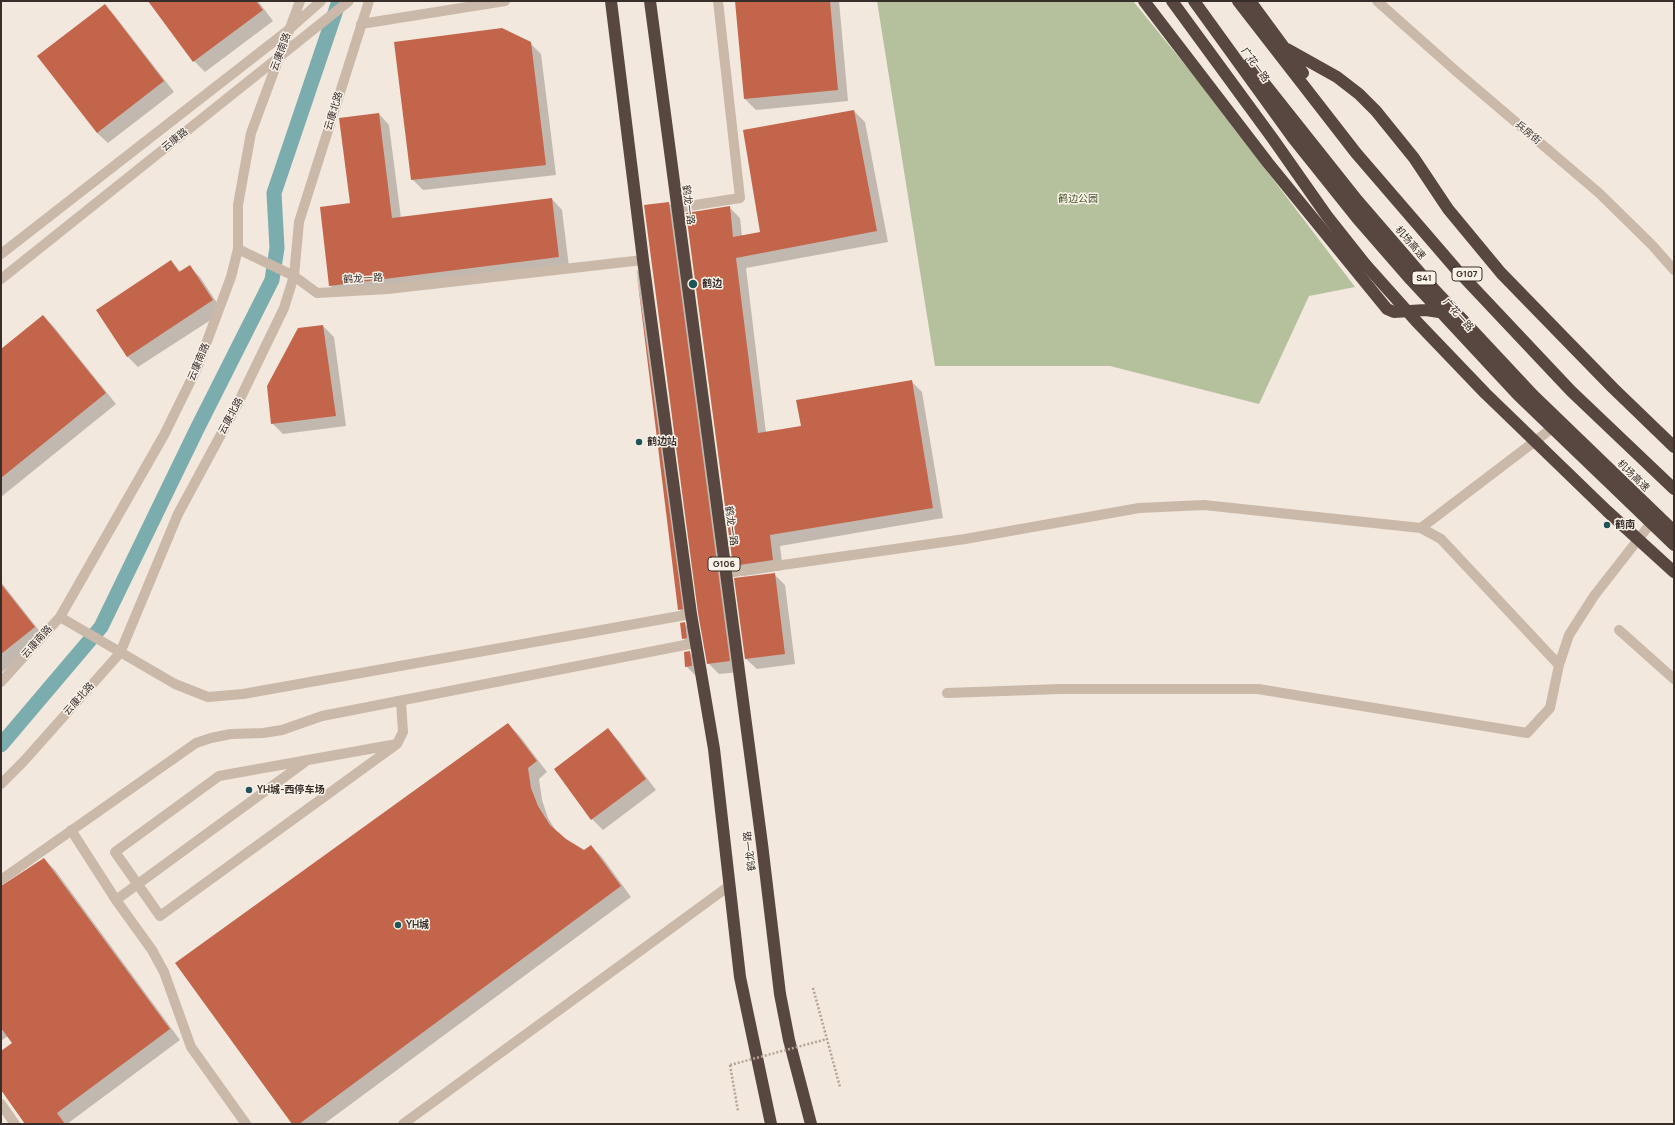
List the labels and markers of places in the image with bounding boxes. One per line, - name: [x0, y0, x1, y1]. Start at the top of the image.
- marker: 鹤边: [687, 278, 699, 290]
- place label: 鹤边: [702, 278, 722, 290]
- place label: 鹤边站: [647, 436, 677, 448]
- marker: 鹤边站: [634, 437, 644, 447]
- place label: 鹤南: [1615, 519, 1635, 531]
- marker: 鹤南: [1602, 520, 1612, 530]
- place label: YH城-西停车场: [257, 784, 325, 796]
- marker: YH城-西停车场: [244, 785, 254, 795]
- place label: YH城: [406, 919, 429, 931]
- marker: YH城: [393, 920, 403, 930]

